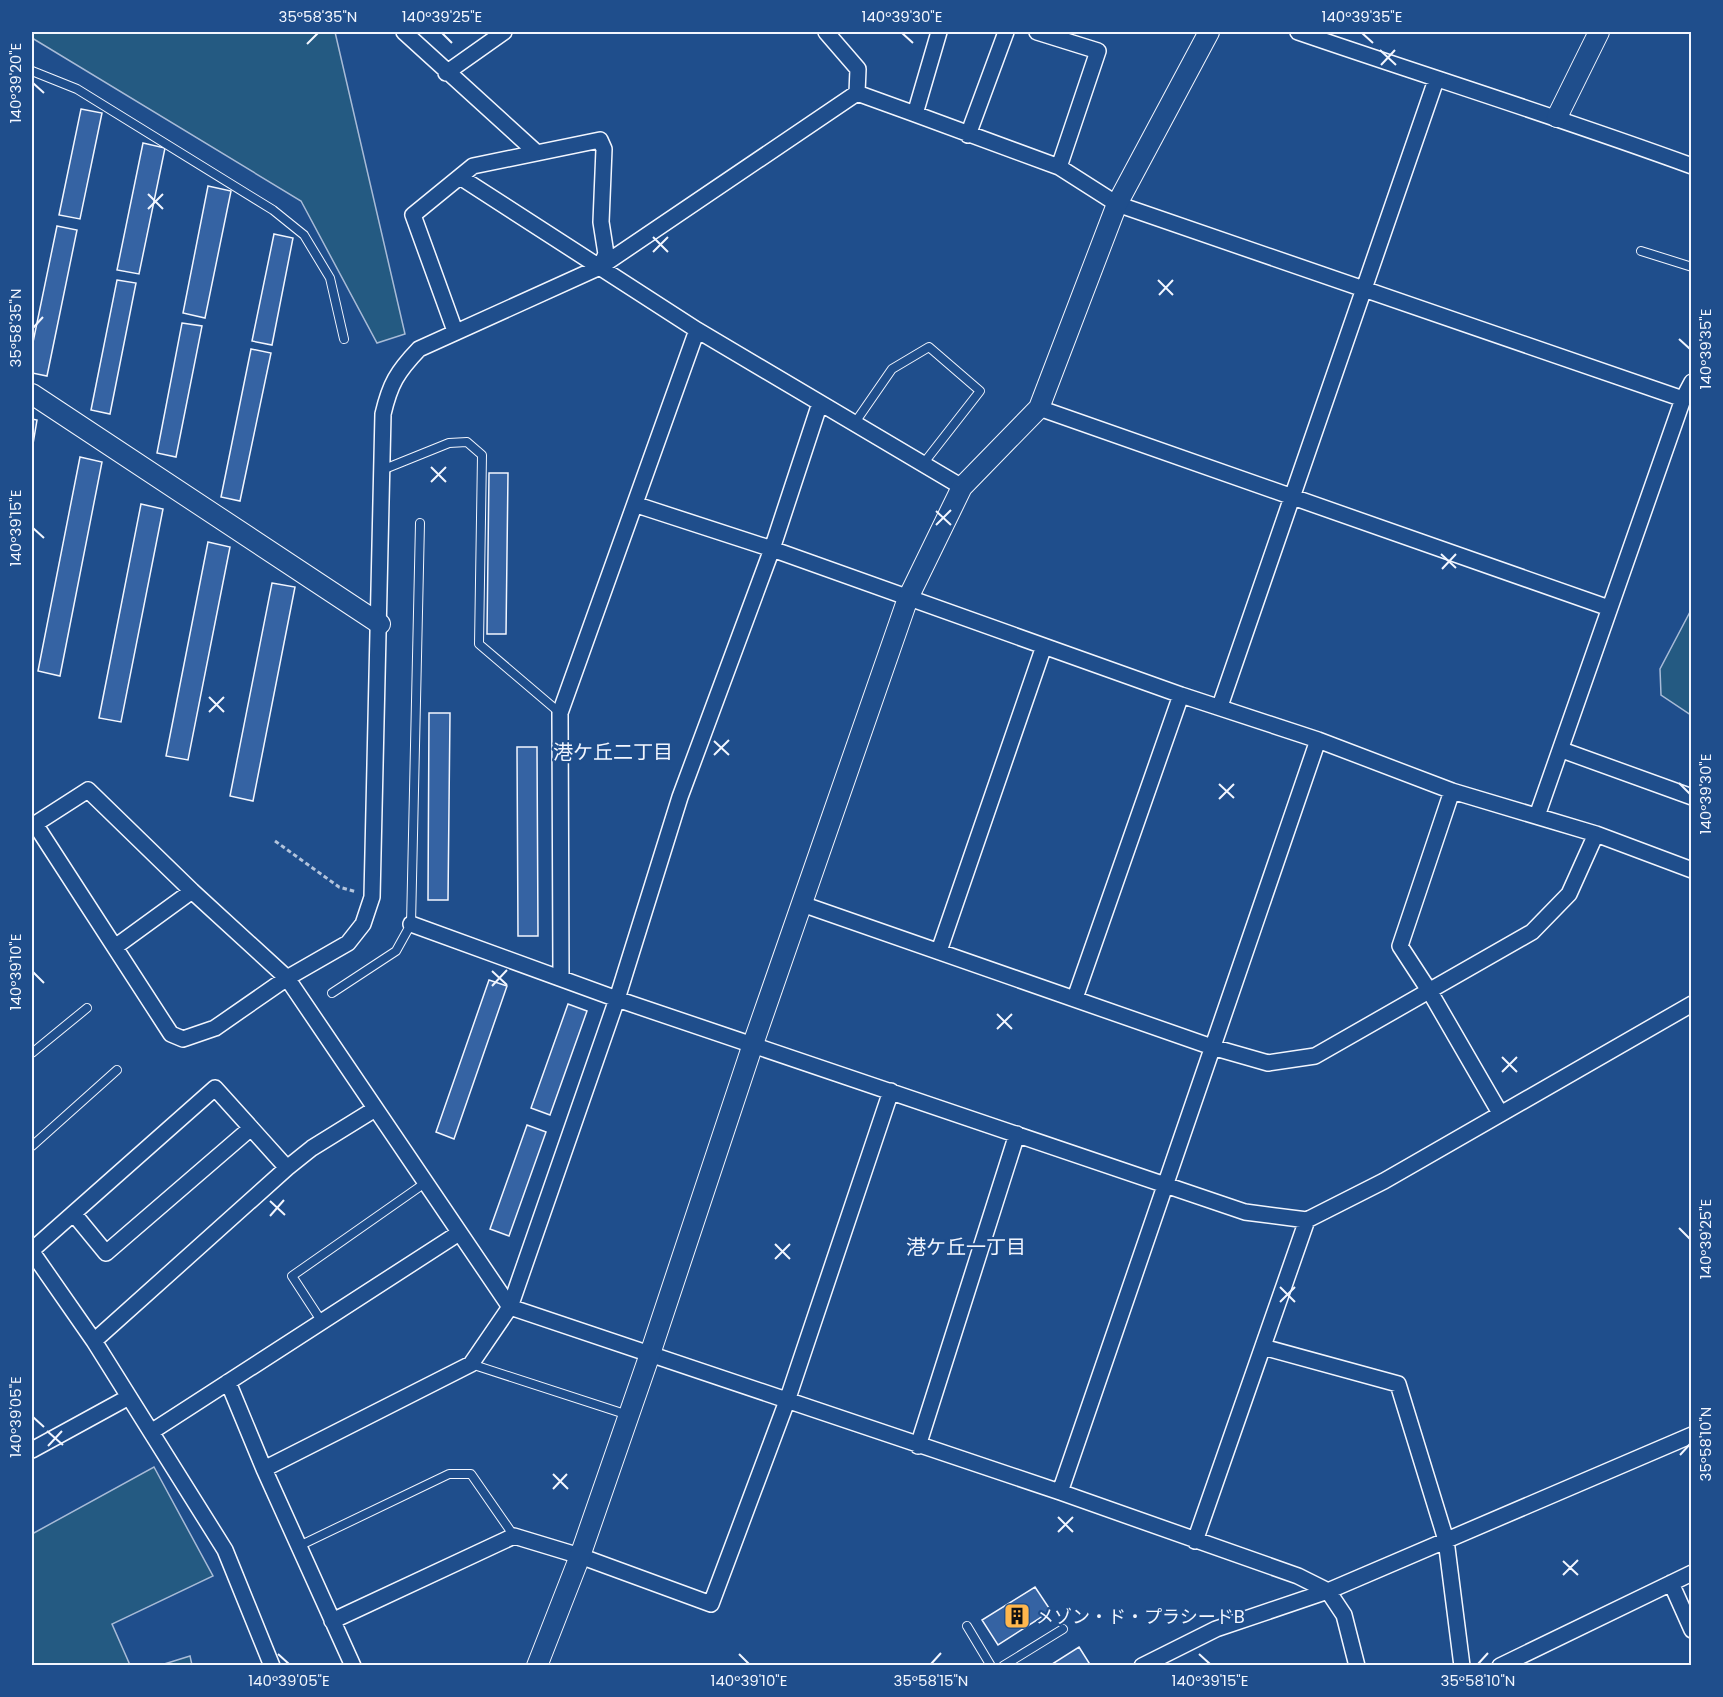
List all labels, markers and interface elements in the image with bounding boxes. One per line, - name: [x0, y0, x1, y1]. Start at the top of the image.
- text: 35°58'35"N: [279, 6, 357, 27]
- text: 140°39'25"E: [402, 6, 482, 27]
- text: 140°39'30"E: [862, 6, 942, 27]
- text: 140°39'35"E: [1322, 6, 1402, 27]
- text: 140°39'20"E: [5, 43, 26, 123]
- text: 35°58'35"N: [5, 289, 26, 367]
- text: 140°39'35"E: [1695, 309, 1716, 389]
- text: 140°39'15"E: [5, 490, 26, 566]
- district label: 港ケ丘二丁目: [553, 738, 673, 766]
- text: 140°39'30"E: [1695, 754, 1716, 834]
- text: 140°39'10"E: [5, 934, 26, 1010]
- text: 140°39'25"E: [1695, 1199, 1716, 1279]
- district label: 港ケ丘一丁目: [906, 1233, 1026, 1261]
- text: 140°39'05"E: [5, 1376, 26, 1458]
- text: 35°58'10"N: [1695, 1407, 1716, 1481]
- building icon: メゾン・ド・プラシードB: [1002, 1601, 1032, 1631]
- place label: メゾン・ド・プラシードB: [1036, 1604, 1245, 1629]
- text: 140°39'05"E: [248, 1670, 330, 1691]
- text: 140°39'10"E: [711, 1670, 787, 1691]
- text: 35°58'15"N: [894, 1670, 968, 1691]
- text: 140°39'15"E: [1172, 1670, 1248, 1691]
- text: 35°58'10"N: [1441, 1670, 1515, 1691]

